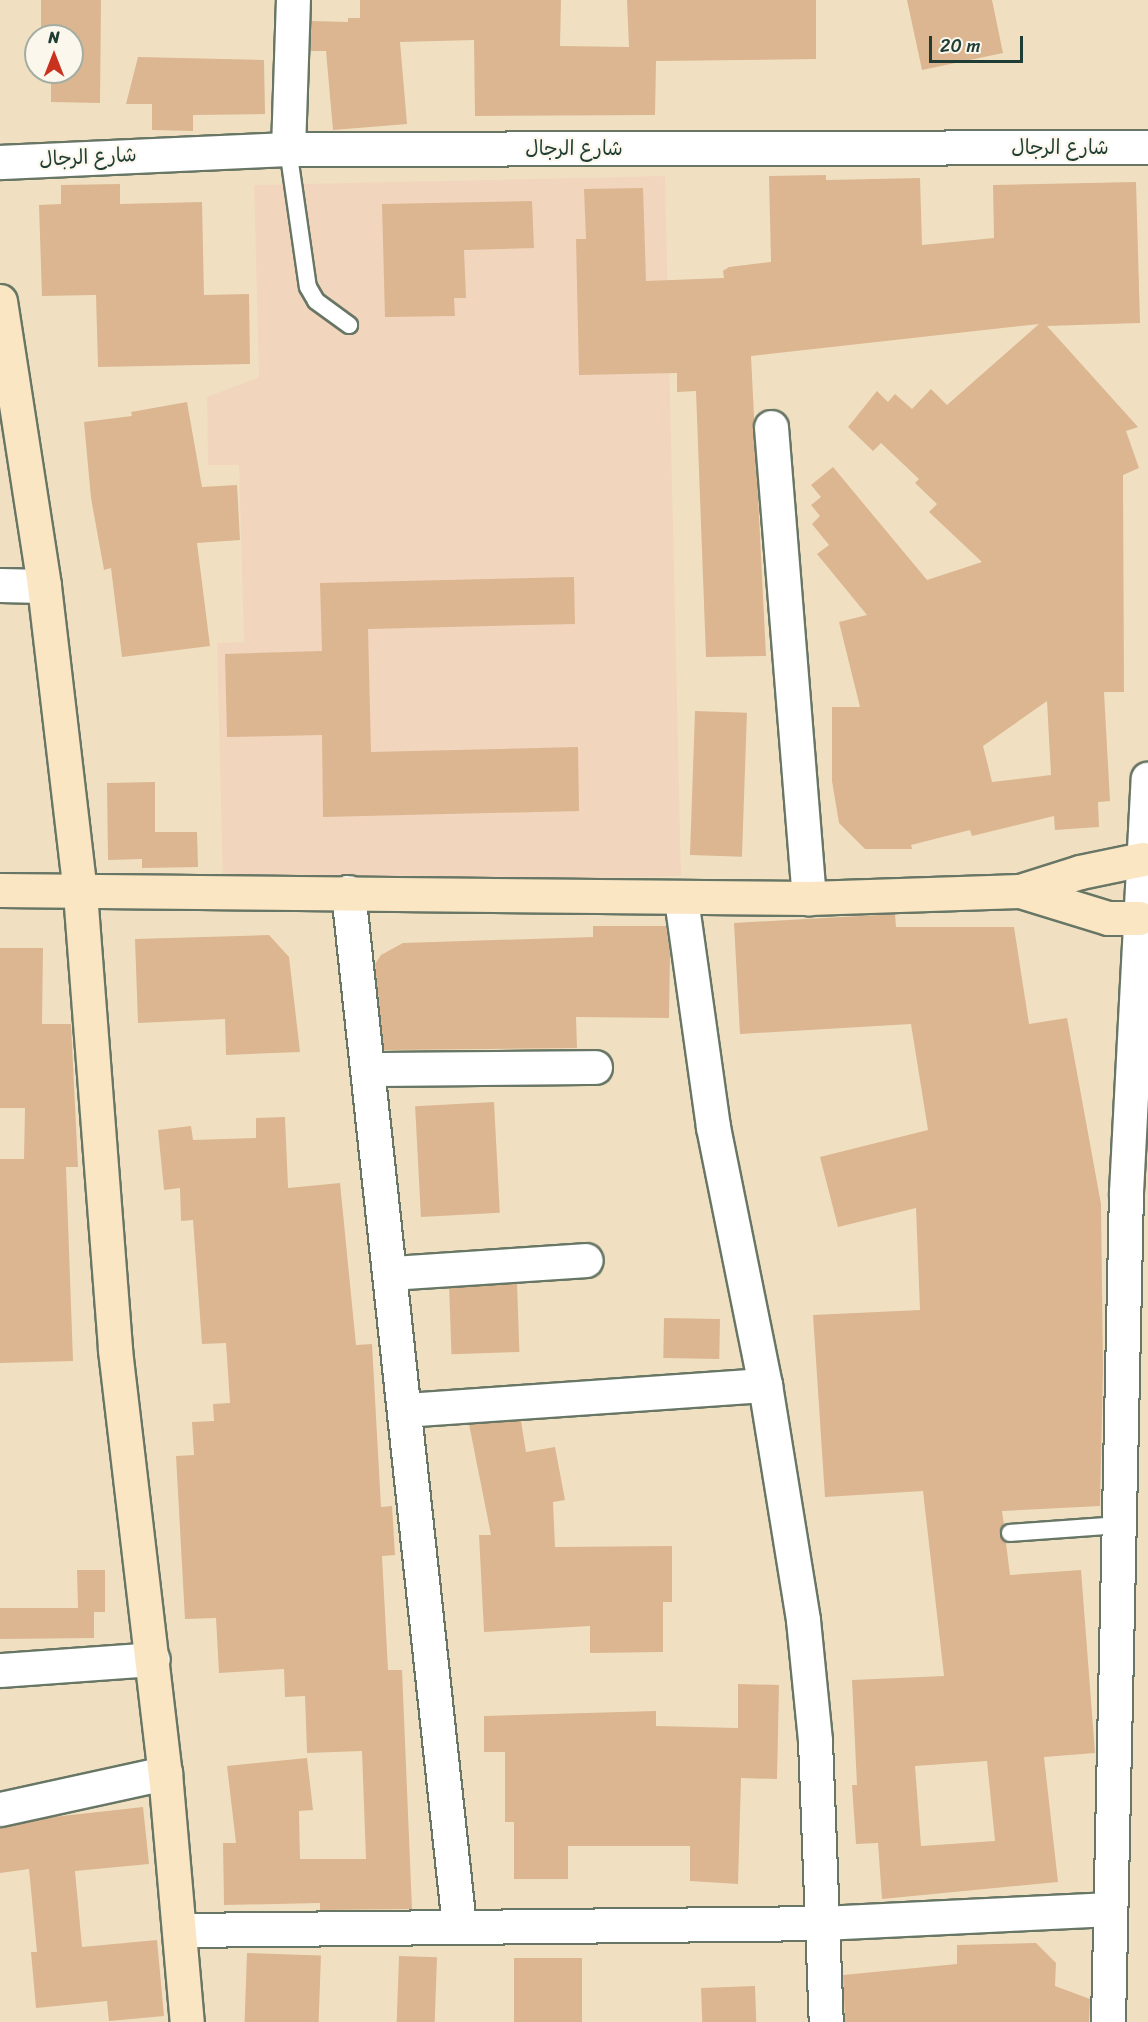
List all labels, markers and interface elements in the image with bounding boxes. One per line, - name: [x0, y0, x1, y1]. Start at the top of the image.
- text: N: [48, 23, 60, 52]
- north arrow: [24, 24, 84, 84]
- scale bar: [932, 24, 1026, 62]
- text: 20 m: [940, 30, 980, 62]
- street label: شارع الرجال: [1011, 135, 1109, 159]
- street label: شارع الرجال: [525, 136, 623, 160]
- street label: شارع الرجال: [39, 142, 137, 172]

